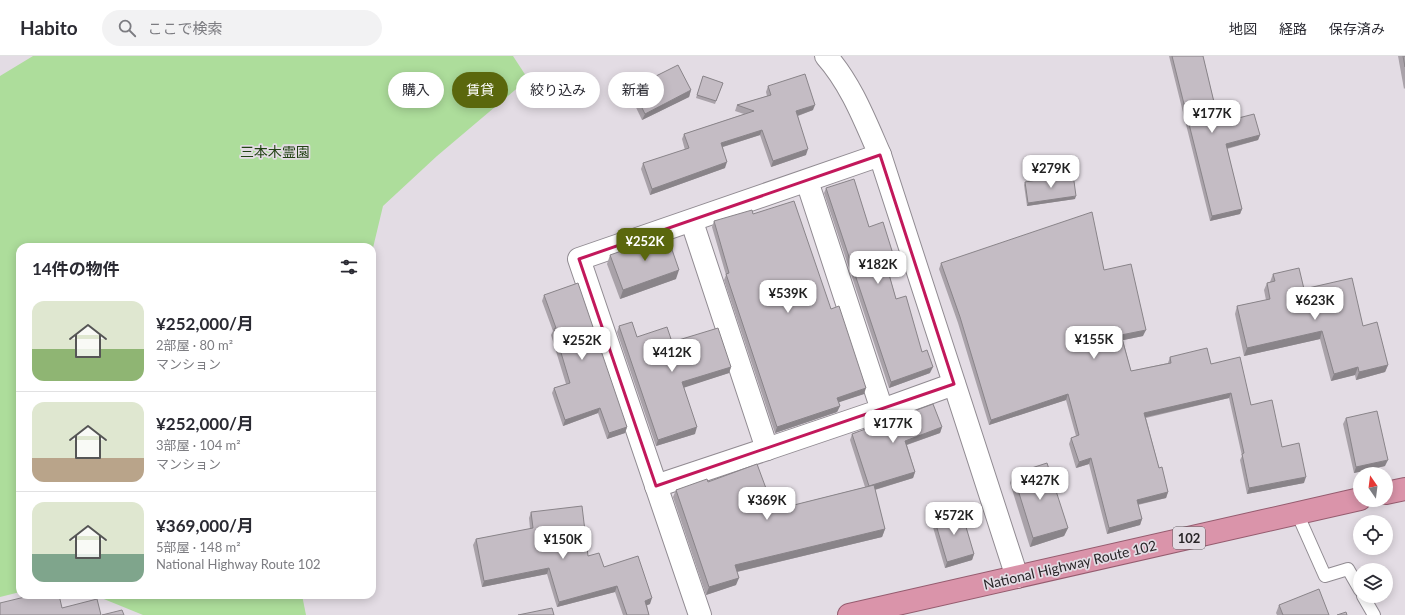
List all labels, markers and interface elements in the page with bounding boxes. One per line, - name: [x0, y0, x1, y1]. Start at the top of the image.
- search box: [102, 10, 382, 46]
- text: Habito: [20, 16, 78, 39]
- icon: search: [116, 17, 138, 39]
- text: ここで検索: [148, 19, 223, 37]
- text: 地図: [1229, 20, 1257, 37]
- text: 経路: [1279, 20, 1307, 37]
- text: 保存済み: [1329, 20, 1385, 37]
- chip: 購入: [388, 72, 444, 108]
- chip: 賃貸: [452, 72, 508, 108]
- chip: 絞り込み: [516, 72, 600, 108]
- chip: 新着: [608, 72, 664, 108]
- pin: ¥177K: [1184, 100, 1240, 134]
- text: ¥177K: [1192, 105, 1232, 121]
- park label: 三本木霊園: [240, 143, 310, 160]
- pin: ¥279K: [1023, 155, 1079, 189]
- text: ¥279K: [1031, 160, 1071, 176]
- pin: ¥252K: [617, 228, 673, 262]
- text: ¥252K: [625, 233, 665, 249]
- pin: ¥182K: [850, 251, 906, 285]
- icon: filters: [338, 256, 360, 278]
- text: ¥182K: [858, 256, 898, 272]
- text: 14件の物件: [32, 258, 120, 279]
- pin: ¥539K: [760, 280, 816, 314]
- text: ¥539K: [768, 285, 808, 301]
- pin: ¥623K: [1287, 287, 1343, 321]
- text: ¥623K: [1295, 292, 1335, 308]
- text: ¥252,000/月: [156, 313, 254, 334]
- icon: home: [64, 317, 112, 365]
- pin: ¥155K: [1066, 326, 1122, 360]
- pin: ¥252K: [554, 327, 610, 361]
- text: ¥155K: [1074, 331, 1114, 347]
- text: ¥252K: [562, 332, 602, 348]
- text: 2部屋 · 80 m²: [156, 337, 233, 353]
- pin: ¥412K: [644, 339, 700, 373]
- text: ¥412K: [652, 344, 692, 360]
- text: マンション: [156, 356, 221, 372]
- pin: ¥177K: [865, 410, 921, 444]
- text: ¥252,000/月: [156, 413, 254, 434]
- text: ¥177K: [873, 415, 913, 431]
- icon: home: [64, 418, 112, 466]
- text: 3部屋 · 104 m²: [156, 437, 241, 453]
- text: マンション: [156, 456, 221, 472]
- pin: ¥427K: [1012, 467, 1068, 501]
- north arrow: [1353, 467, 1393, 507]
- map controls: [1353, 467, 1393, 603]
- text: ¥427K: [1020, 472, 1060, 488]
- pin: ¥369K: [739, 487, 795, 521]
- text: ¥369K: [747, 492, 787, 508]
- pin: ¥572K: [926, 502, 982, 536]
- text: ¥572K: [934, 507, 974, 523]
- text: ¥369,000/月: [156, 515, 254, 536]
- button: locate: [1353, 515, 1393, 555]
- icon: home: [64, 518, 112, 566]
- pin: ¥150K: [535, 526, 591, 560]
- road number: 102: [1173, 527, 1205, 549]
- text: ¥150K: [543, 531, 583, 547]
- street label: National Highway Route 102: [982, 536, 1158, 593]
- text: 5部屋 · 148 m²: [156, 539, 241, 555]
- text: National Highway Route 102: [156, 556, 320, 572]
- button: layers: [1353, 563, 1393, 603]

